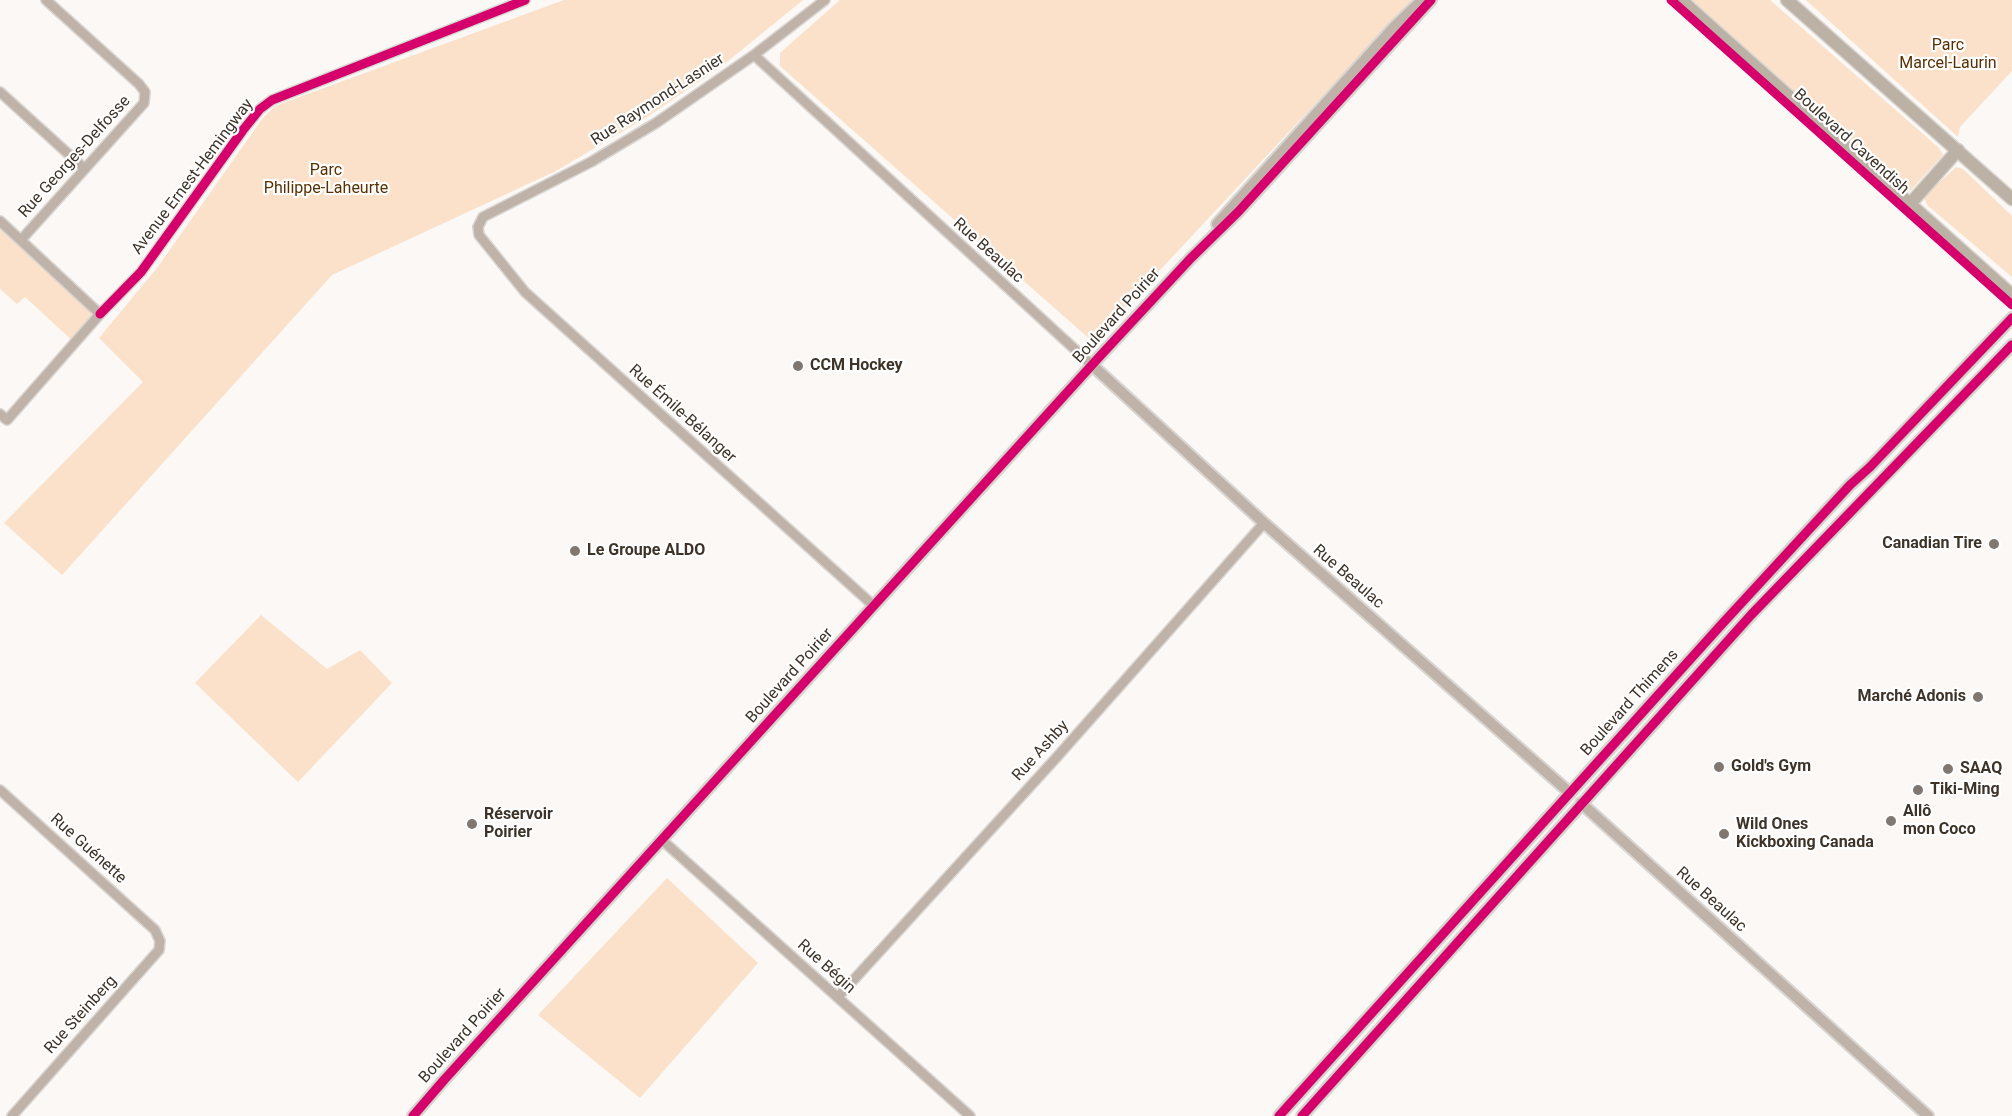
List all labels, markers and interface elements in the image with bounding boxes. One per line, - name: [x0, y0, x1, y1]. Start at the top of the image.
- park label: Parc Marcel-Laurin: [1899, 36, 1997, 74]
- street label: Rue Raymond-Lasnier: [588, 50, 728, 150]
- street label: Boulevard Cavendish: [1789, 85, 1913, 199]
- street label: Rue Georges-Delfosse: [15, 92, 135, 222]
- street label: Avenue Ernest-Hemingway: [128, 95, 258, 259]
- park label: Parc Philippe-Laheurte: [264, 161, 388, 199]
- street label: Rue Beaulac: [949, 214, 1027, 288]
- street label: Boulevard Poirier: [1069, 265, 1165, 367]
- place label: CCM Hockey: [810, 356, 903, 376]
- marker: CCM Hockey: [791, 359, 805, 373]
- street label: Rue Émile-Bélanger: [624, 361, 740, 467]
- place label: Canadian Tire: [1882, 534, 1982, 554]
- marker: Canadian Tire: [1987, 537, 2001, 551]
- place label: Le Groupe ALDO: [587, 541, 705, 561]
- street label: Rue Beaulac: [1308, 541, 1388, 613]
- marker: Le Groupe ALDO: [568, 544, 582, 558]
- street label: Boulevard Poirier: [742, 625, 838, 727]
- street label: Boulevard Thimens: [1577, 646, 1683, 760]
- place label: Marché Adonis: [1858, 687, 1966, 707]
- marker: Marché Adonis: [1971, 690, 1985, 704]
- street label: Rue Ashby: [1009, 717, 1073, 785]
- place label: Gold's Gym: [1731, 757, 1811, 777]
- place label: SAAQ: [1960, 759, 2002, 779]
- marker: Gold's Gym: [1712, 760, 1726, 774]
- marker: SAAQ: [1941, 762, 1955, 776]
- place label: Tiki-Ming: [1930, 780, 2000, 800]
- marker: Tiki-Ming: [1911, 783, 1925, 797]
- place label: Allô mon Coco: [1903, 802, 1976, 840]
- place label: Réservoir Poirier: [484, 805, 553, 843]
- street label: Rue Guénette: [46, 810, 130, 888]
- marker: Allô mon Coco: [1884, 814, 1898, 828]
- place label: Wild Ones Kickboxing Canada: [1736, 815, 1874, 853]
- marker: Réservoir Poirier: [465, 817, 479, 831]
- marker: Wild Ones Kickboxing Canada: [1717, 827, 1731, 841]
- street label: Rue Beaulac: [1672, 863, 1750, 937]
- street label: Rue Bégin: [793, 936, 859, 998]
- street label: Rue Steinberg: [41, 972, 121, 1058]
- street label: Boulevard Poirier: [415, 985, 511, 1087]

